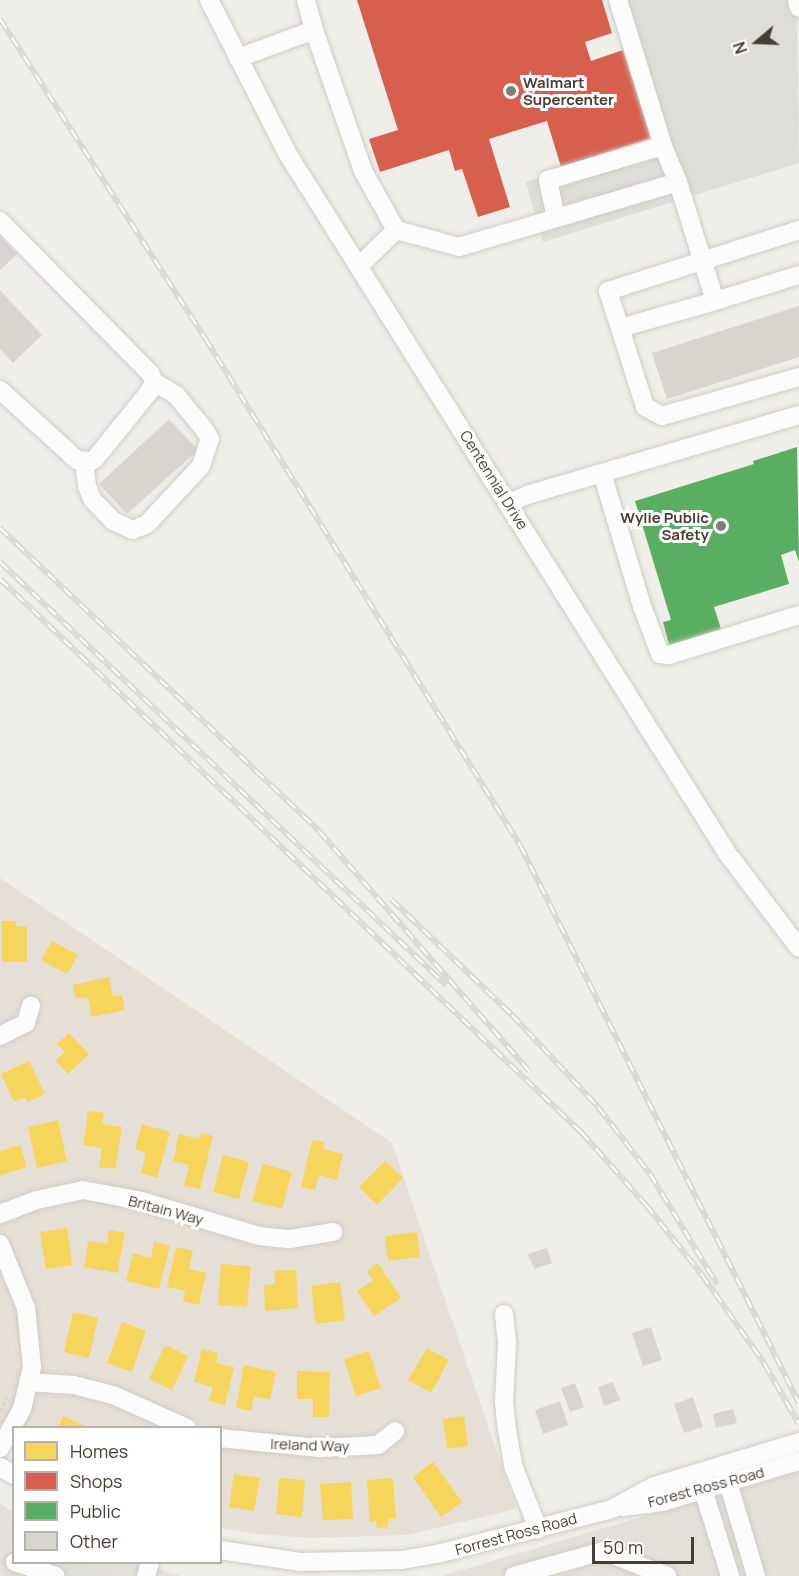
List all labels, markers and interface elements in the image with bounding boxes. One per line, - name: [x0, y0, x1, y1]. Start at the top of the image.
- north arrow: [727, 12, 787, 72]
- text: N: [728, 39, 752, 57]
- place label: Walmart Supercenter: [523, 73, 614, 108]
- marker: Walmart Supercenter: [504, 84, 518, 98]
- street label: Centennial Drive: [456, 427, 532, 533]
- place label: Wylie Public Safety: [620, 508, 709, 543]
- marker: Wylie Public Safety: [714, 519, 728, 533]
- street label: Britain Way: [126, 1191, 206, 1229]
- legend: [12, 1426, 222, 1564]
- street label: Ireland Way: [270, 1435, 350, 1455]
- text: Homes: [70, 1439, 128, 1463]
- street label: Forest Ross Road: [646, 1463, 766, 1511]
- text: Shops: [70, 1469, 122, 1493]
- text: Public: [70, 1499, 121, 1523]
- street label: Forrest Ross Road: [453, 1509, 579, 1559]
- scale bar: [595, 1525, 697, 1563]
- text: Other: [70, 1529, 118, 1553]
- text: 50 m: [603, 1535, 643, 1559]

